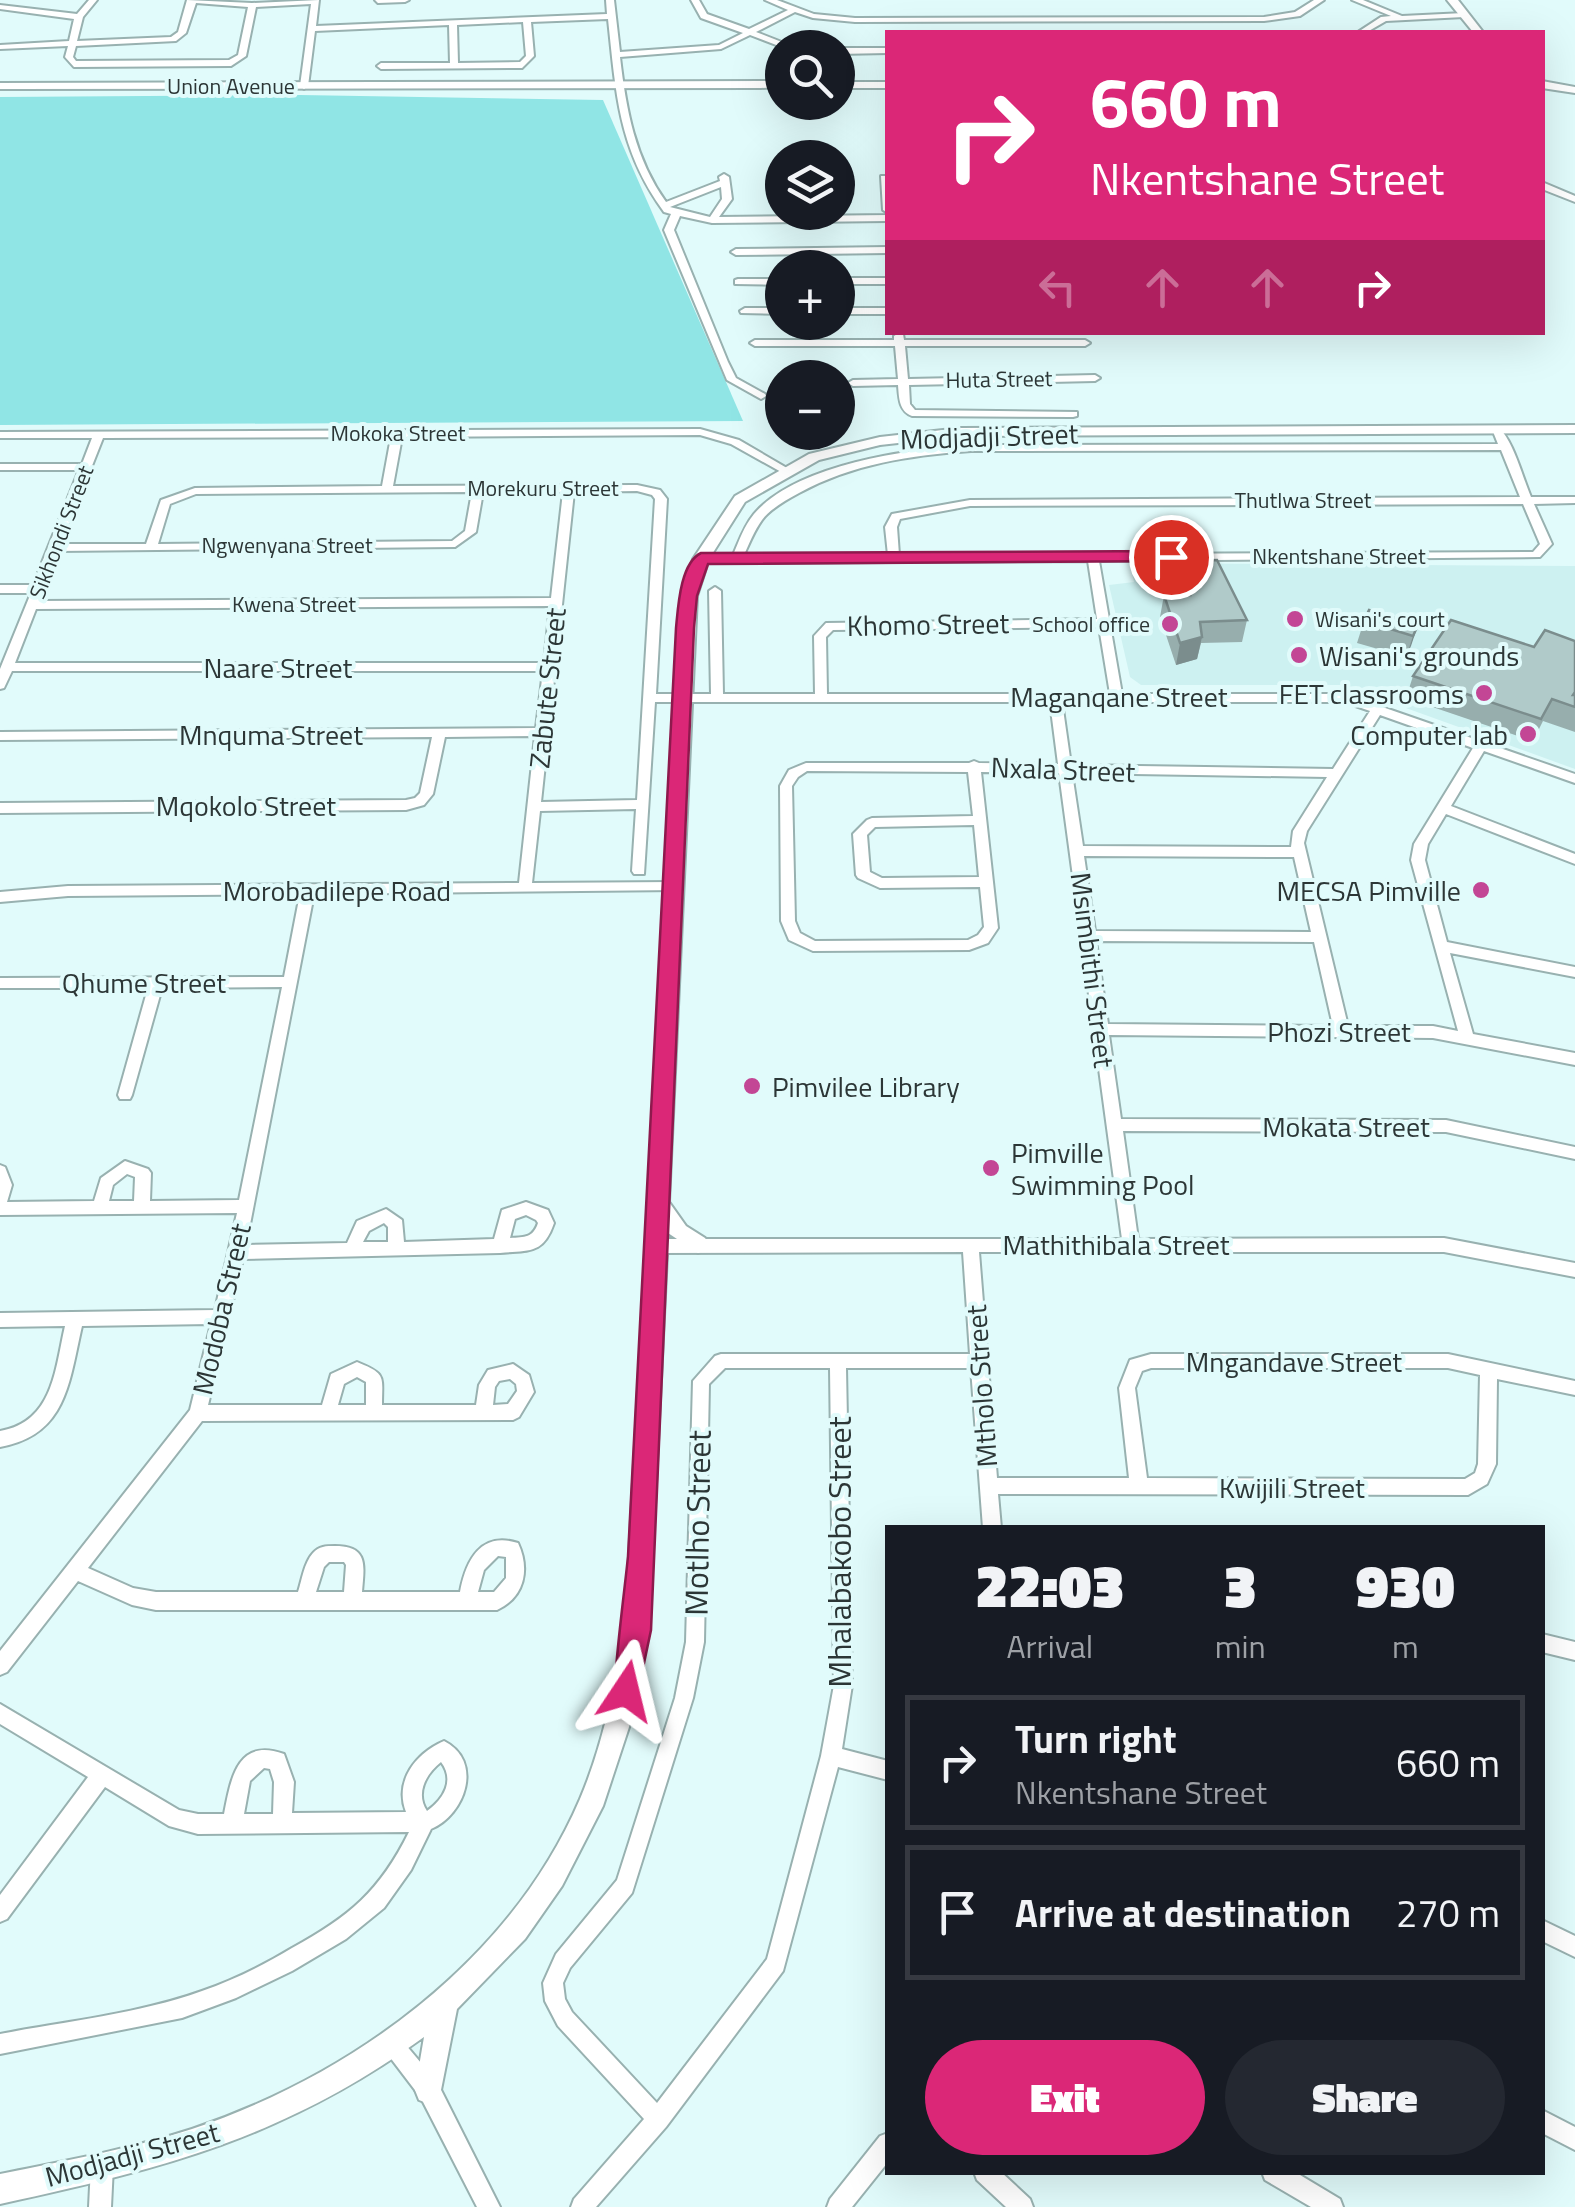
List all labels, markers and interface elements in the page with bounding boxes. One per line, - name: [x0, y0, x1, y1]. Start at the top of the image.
- map controls: [765, 30, 855, 450]
- button: search: [765, 30, 855, 120]
- text: 660 m: [1090, 48, 1282, 154]
- street label: Union Avenue: [167, 69, 295, 103]
- icon: right: [925, 70, 1055, 200]
- button: layers: [765, 140, 855, 230]
- text: Nkentshane Street: [1090, 144, 1444, 212]
- button: +: [765, 250, 855, 340]
- icon: left: [1030, 260, 1085, 315]
- icon: ahead: [1135, 260, 1190, 315]
- icon: ahead: [1240, 260, 1295, 315]
- icon: right: [1345, 260, 1400, 315]
- button: −: [765, 360, 855, 450]
- street label: Huta Street: [945, 361, 1053, 397]
- street label: Modjadji Street: [899, 411, 1079, 461]
- street label: Mokoka Street: [331, 416, 466, 450]
- street label: Sikhondi Street: [20, 460, 102, 604]
- street label: Morekuru Street: [467, 471, 619, 505]
- street label: Thutlwa Street: [1234, 483, 1372, 517]
- pin: [1129, 515, 1214, 600]
- street label: Ngwenyana Street: [201, 528, 373, 562]
- icon: arrive: [1144, 530, 1199, 585]
- street label: Nkentshane Street: [1252, 539, 1426, 573]
- street label: Kwena Street: [232, 587, 356, 621]
- street label: Khomo Street: [846, 601, 1010, 647]
- place label: Wisani's court: [1315, 602, 1445, 636]
- street label: Zabute Street: [517, 606, 577, 770]
- place label: School office: [1032, 607, 1150, 641]
- marker: Wisani's court: [1284, 608, 1306, 630]
- marker: School office: [1159, 613, 1181, 635]
- place label: Wisani's grounds: [1319, 634, 1519, 677]
- marker: Wisani's grounds: [1288, 644, 1310, 666]
- street label: Naare Street: [204, 646, 353, 689]
- place label: FET classrooms: [1279, 672, 1464, 715]
- street label: Maganqane Street: [1010, 675, 1228, 718]
- marker: FET classrooms: [1473, 682, 1495, 704]
- street label: Mnquma Street: [179, 713, 363, 756]
- place label: Computer lab: [1350, 713, 1508, 756]
- marker: Computer lab: [1517, 723, 1539, 745]
- street label: Nxala Street: [990, 745, 1136, 793]
- street label: Mqokolo Street: [156, 784, 336, 827]
- street label: Morobadilepe Road: [223, 869, 451, 912]
- place label: MECSA Pimville: [1277, 869, 1461, 912]
- street label: Msimbithi Street: [1060, 870, 1126, 1070]
- marker: MECSA Pimville: [1470, 879, 1492, 901]
- street label: Qhume Street: [62, 961, 226, 1004]
- street label: Phozi Street: [1267, 1010, 1411, 1053]
- place label: Pimvilee Library: [772, 1065, 960, 1108]
- marker: Pimvilee Library: [741, 1075, 763, 1097]
- street label: Mokata Street: [1262, 1105, 1430, 1148]
- place label: Pimville Swimming Pool: [1011, 1131, 1194, 1206]
- marker: Pimville Swimming Pool: [980, 1157, 1002, 1179]
- street label: Modoba Street: [180, 1219, 262, 1399]
- street label: Mathithibala Street: [1002, 1223, 1230, 1266]
- street label: Mtholo Street: [954, 1303, 1008, 1469]
- street label: Mngandave Street: [1186, 1340, 1402, 1383]
- street label: Mhalabakobo Street: [815, 1416, 863, 1688]
- street label: Motlho Street: [671, 1430, 723, 1616]
- street label: Kwijili Street: [1219, 1466, 1365, 1509]
- text: 22:03: [975, 1539, 1124, 1630]
- text: 3: [1224, 1539, 1257, 1630]
- text: 930: [1356, 1539, 1455, 1630]
- text: Arrival: [1006, 1622, 1093, 1670]
- text: min: [1215, 1622, 1266, 1670]
- text: m: [1392, 1622, 1419, 1670]
- position arrow: [574, 1639, 678, 1743]
- text: Turn right: [1015, 1710, 1177, 1768]
- text: 660 m: [1396, 1734, 1500, 1792]
- icon: right: [930, 1735, 985, 1790]
- text: Nkentshane Street: [1015, 1768, 1267, 1816]
- text: Arrive at destination: [1015, 1884, 1351, 1942]
- text: 270 m: [1396, 1884, 1500, 1942]
- icon: arrive: [930, 1885, 985, 1940]
- button: Exit: [925, 2040, 1205, 2155]
- button: Share: [1225, 2040, 1505, 2155]
- street label: Modjadji Street: [40, 2110, 224, 2198]

